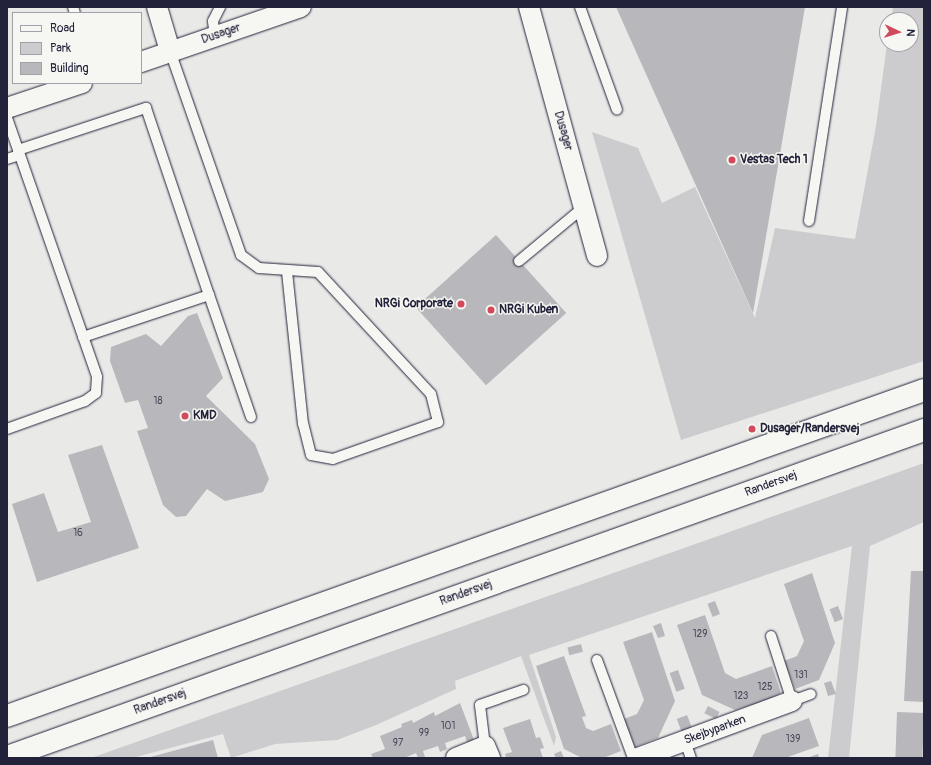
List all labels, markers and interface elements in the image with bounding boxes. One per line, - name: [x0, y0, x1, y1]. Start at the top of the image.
- legend: [12, 12, 142, 84]
- north arrow: [879, 12, 919, 52]
- text: Road: [50, 21, 75, 36]
- street label: Dusager: [200, 21, 242, 47]
- text: N: [904, 29, 917, 37]
- text: Park: [50, 41, 71, 56]
- text: Building: [50, 61, 89, 76]
- street label: Dusager: [550, 110, 576, 152]
- place label: Vestas Tech 1: [740, 153, 808, 167]
- marker: Vestas Tech 1: [727, 155, 737, 165]
- place label: NRGi Corporate: [375, 297, 453, 311]
- marker: NRGi Corporate: [456, 299, 466, 309]
- place label: NRGi Kuben: [499, 303, 558, 317]
- marker: NRGi Kuben: [486, 305, 496, 315]
- house number: 18: [154, 396, 162, 408]
- place label: KMD: [193, 409, 216, 423]
- marker: KMD: [180, 411, 190, 421]
- place label: Dusager/Randersvej: [760, 422, 859, 436]
- marker: Dusager/Randersvej: [747, 424, 757, 434]
- street label: Randersvej: [743, 468, 799, 500]
- house number: 16: [73, 528, 83, 540]
- street label: Randersvej: [438, 577, 494, 609]
- house number: 129: [693, 629, 707, 641]
- house number: 131: [794, 670, 808, 682]
- house number: 125: [758, 682, 772, 694]
- street label: Randersvej: [132, 686, 188, 718]
- house number: 123: [734, 691, 748, 703]
- street label: Skejbyparken: [682, 712, 748, 748]
- house number: 101: [441, 721, 455, 733]
- house number: 99: [419, 728, 429, 740]
- house number: 139: [786, 734, 800, 746]
- house number: 97: [393, 738, 403, 750]

